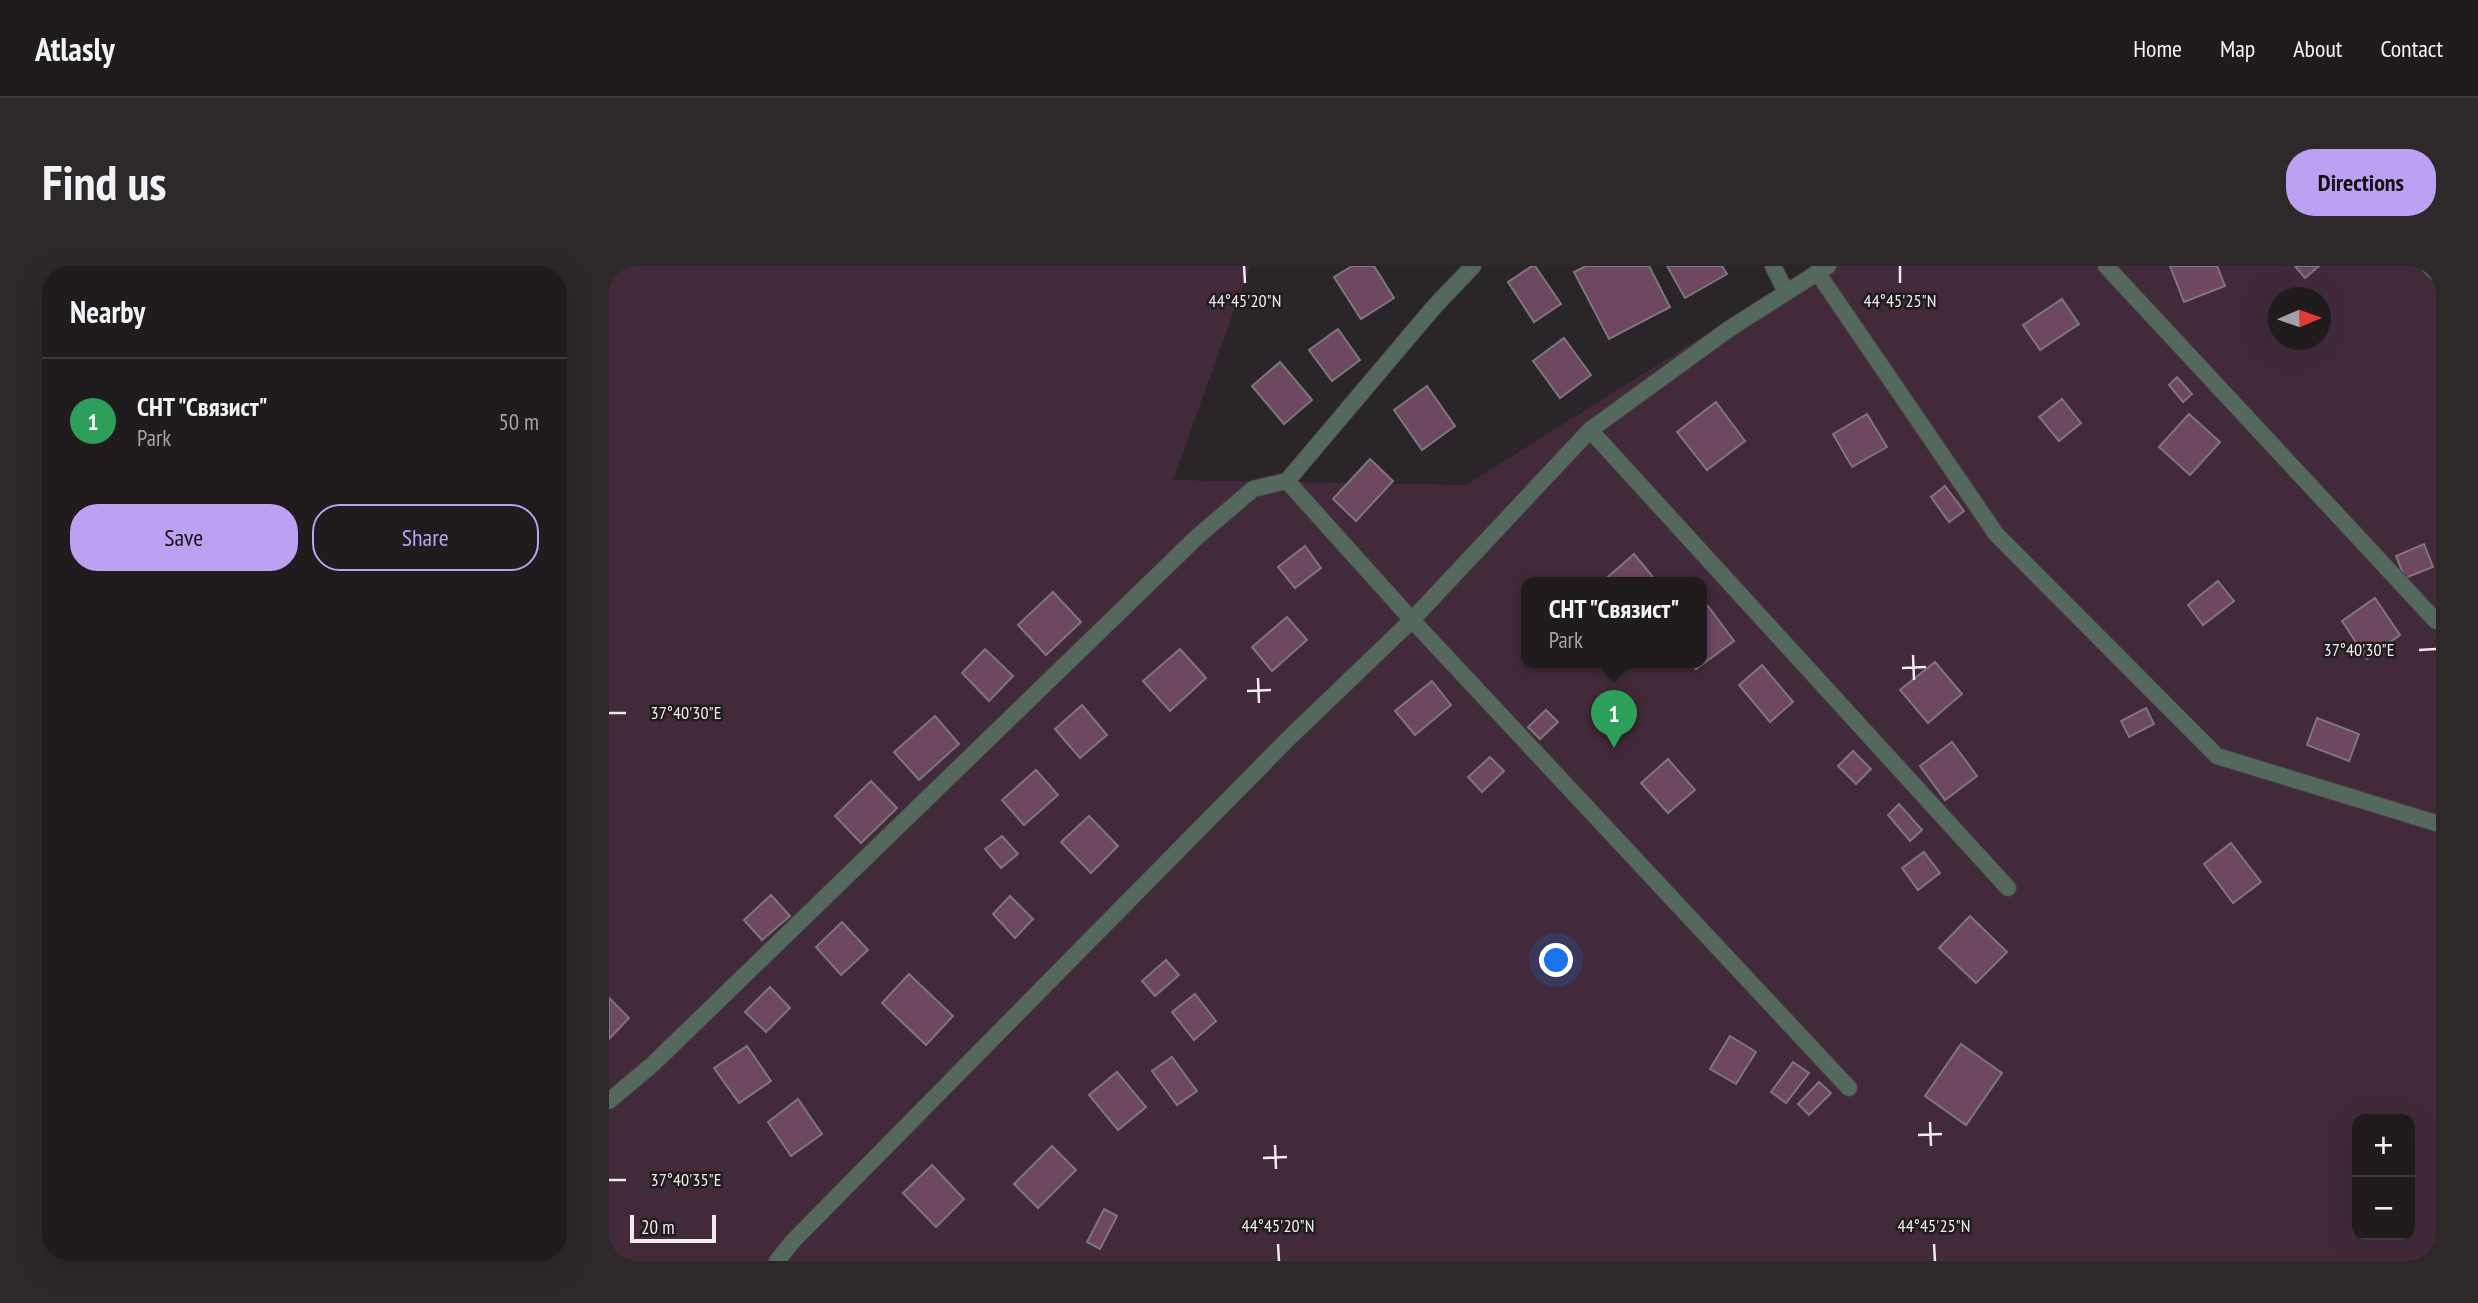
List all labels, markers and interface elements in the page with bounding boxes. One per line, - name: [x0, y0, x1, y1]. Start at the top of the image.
- text: Atlasly: [35, 27, 115, 70]
- text: Home: [2133, 33, 2182, 64]
- text: Map: [2220, 33, 2255, 64]
- text: About: [2293, 33, 2342, 64]
- text: Contact: [2380, 33, 2443, 64]
- button: Directions: [2286, 149, 2436, 216]
- text: Find us: [42, 150, 166, 214]
- north arrow: [2268, 287, 2331, 350]
- text: 44°45'20"N: [1209, 289, 1281, 312]
- text: 44°45'25"N: [1864, 289, 1936, 312]
- text: Nearby: [70, 292, 145, 331]
- text: СНТ "Связист": [137, 390, 268, 423]
- text: 1: [88, 407, 99, 436]
- text: 50 m: [498, 407, 539, 436]
- text: Park: [137, 423, 171, 452]
- button: Save: [70, 504, 298, 571]
- button: Share: [312, 504, 539, 571]
- popup: [1521, 577, 1707, 668]
- text: СНТ "Связист": [1549, 592, 1679, 625]
- text: Park: [1549, 625, 1583, 654]
- text: 37°40'30"E: [2324, 638, 2394, 661]
- pin: 1: [1591, 690, 1637, 748]
- text: 37°40'30"E: [651, 701, 721, 724]
- your location: [1539, 943, 1573, 977]
- map controls: [2352, 1114, 2415, 1240]
- button: +: [2352, 1114, 2415, 1177]
- text: 37°40'35"E: [651, 1168, 721, 1191]
- button: −: [2352, 1177, 2415, 1240]
- scale bar: [630, 1212, 716, 1244]
- text: 44°45'20"N: [1242, 1214, 1314, 1237]
- text: 44°45'25"N: [1898, 1214, 1970, 1237]
- text: 20 m: [641, 1215, 675, 1239]

